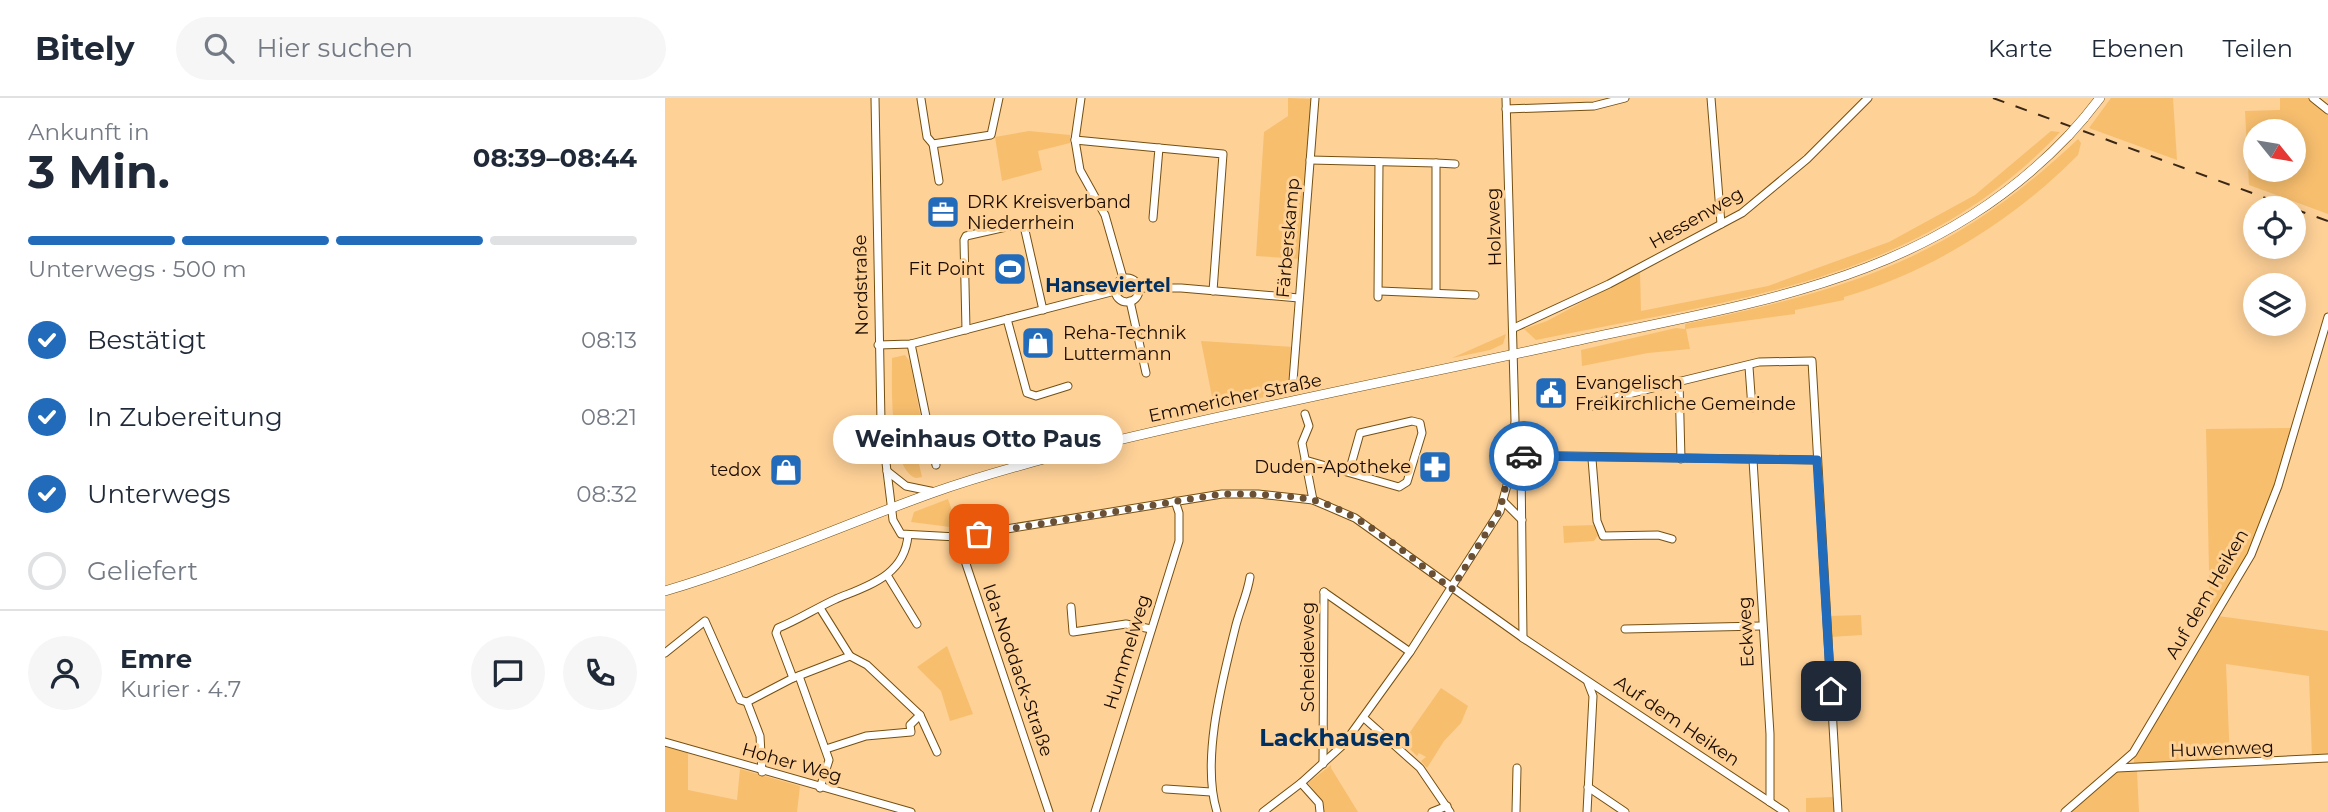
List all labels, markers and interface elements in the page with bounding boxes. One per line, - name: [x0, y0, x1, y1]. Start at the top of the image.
- search box: [176, 17, 666, 80]
- text: Bitely: [35, 28, 134, 68]
- icon: search: [200, 29, 238, 67]
- text: Hier suchen: [256, 32, 413, 64]
- text: Karte: [1988, 34, 2053, 63]
- text: Ebenen: [2091, 34, 2184, 63]
- text: Teilen: [2222, 34, 2293, 63]
- text: Ankunft in: [28, 118, 149, 146]
- north arrow: [2243, 119, 2307, 182]
- map controls: [2243, 119, 2306, 336]
- text: 08:39–08:44: [473, 142, 637, 174]
- text: 3 Min.: [28, 143, 170, 200]
- street label: Färberskamp: [1272, 177, 1304, 299]
- street label: Hessenweg: [1645, 182, 1747, 254]
- street label: Holzweg: [1482, 187, 1506, 267]
- place label: DRK Kreisverband Niederrhein: [967, 191, 1131, 234]
- office icon: DRK Kreisverband Niederrhein: [924, 193, 962, 231]
- button: locate: [2243, 196, 2306, 259]
- street label: Nordstraße: [849, 234, 873, 336]
- sports icon: Fit Point: [991, 250, 1029, 288]
- text: Unterwegs · 500 m: [28, 255, 247, 283]
- place label: Fit Point: [909, 258, 985, 280]
- button: layers: [2243, 273, 2306, 336]
- district label: Hanseviertel: [1045, 274, 1171, 297]
- icon: check: [28, 321, 66, 359]
- place label: Reha-Technik Luttermann: [1063, 322, 1186, 365]
- text: Bestätigt: [87, 324, 206, 356]
- shop icon: Reha-Technik Luttermann: [1019, 324, 1057, 362]
- text: 08:13: [581, 326, 637, 354]
- street label: Emmericher Straße: [1146, 369, 1324, 427]
- place label: Evangelisch Freikirchliche Gemeinde: [1575, 372, 1796, 415]
- public building icon: Evangelisch Freikirchliche Gemeinde: [1532, 374, 1570, 412]
- icon: check: [28, 398, 66, 436]
- text: In Zubereitung: [87, 401, 283, 433]
- text: 08:21: [581, 403, 637, 431]
- callout: Weinhaus Otto Paus: [834, 415, 1124, 464]
- courier: [1489, 421, 1559, 491]
- text: Weinhaus Otto Paus: [855, 425, 1101, 453]
- icon: car: [1505, 437, 1543, 475]
- pharmacy icon: Duden-Apotheke: [1416, 448, 1454, 486]
- shop icon: tedox: [767, 451, 805, 489]
- place label: Duden-Apotheke: [1254, 456, 1411, 478]
- place label: tedox: [710, 459, 761, 481]
- icon: check: [28, 475, 66, 513]
- text: Unterwegs: [87, 478, 230, 510]
- text: 08:32: [576, 480, 637, 508]
- pin: [949, 504, 1009, 564]
- icon: bag: [960, 515, 998, 553]
- street label: Auf dem Heiken: [2161, 525, 2253, 663]
- text: Geliefert: [87, 555, 198, 587]
- street label: Ida-Noddack-Straße: [978, 581, 1058, 759]
- street label: Hummelweg: [1099, 592, 1155, 712]
- street label: Eckweg: [1733, 596, 1759, 668]
- street label: Scheideweg: [1297, 602, 1319, 712]
- button: person: [28, 636, 102, 710]
- button: chat: [471, 636, 545, 710]
- button: phone: [563, 636, 637, 710]
- text: Emre: [120, 643, 192, 675]
- pin: [1801, 661, 1861, 721]
- street label: Auf dem Heiken: [1610, 671, 1744, 771]
- icon: home: [1812, 672, 1850, 710]
- text: Kurier · 4.7: [120, 675, 241, 703]
- district label: Lackhausen: [1259, 723, 1411, 752]
- street label: Huwenweg: [2170, 736, 2274, 762]
- street label: Hoher Weg: [739, 738, 845, 788]

